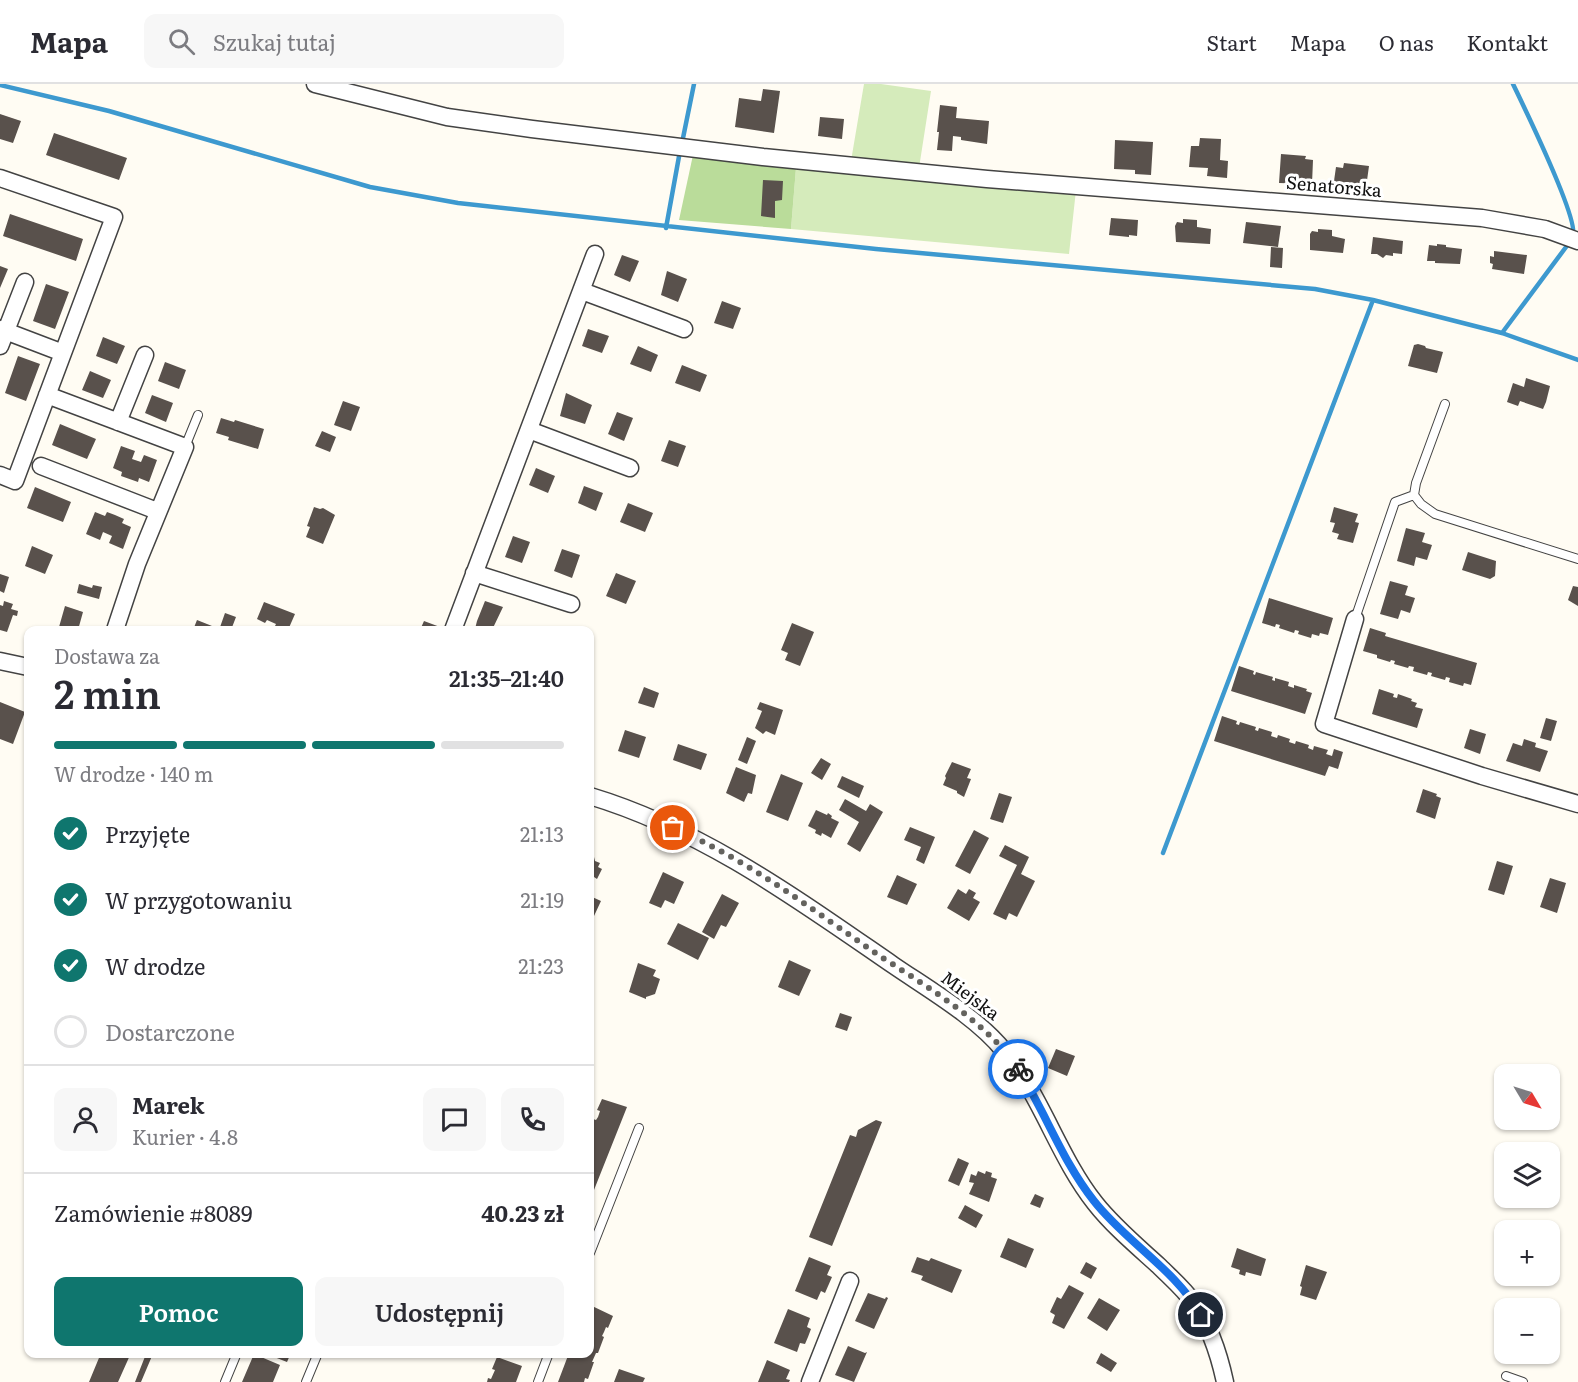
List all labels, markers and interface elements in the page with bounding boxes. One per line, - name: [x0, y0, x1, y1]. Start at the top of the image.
- search box: [144, 14, 564, 68]
- text: Mapa: [30, 20, 108, 62]
- icon: search: [165, 25, 198, 58]
- text: Szukaj tutaj: [213, 25, 336, 58]
- text: Start: [1207, 26, 1257, 57]
- text: Mapa: [1290, 26, 1346, 57]
- text: O nas: [1379, 26, 1433, 57]
- text: Kontakt: [1466, 26, 1548, 57]
- street label: Senatorska: [1285, 168, 1383, 203]
- text: Dostawa za: [54, 640, 160, 670]
- text: 21:35–21:40: [449, 661, 564, 694]
- text: 2 min: [54, 663, 161, 721]
- text: W drodze · 140 m: [54, 758, 213, 788]
- pin: [647, 802, 698, 853]
- icon: bag: [656, 811, 689, 844]
- icon: check: [54, 817, 87, 850]
- text: Przyjęte: [105, 817, 190, 850]
- text: 21:13: [520, 818, 564, 848]
- icon: check: [54, 883, 87, 916]
- text: W przygotowaniu: [105, 883, 292, 916]
- text: 21:19: [520, 884, 564, 914]
- icon: check: [54, 949, 87, 982]
- text: W drodze: [105, 949, 205, 982]
- text: 21:23: [518, 950, 564, 980]
- street label: Miejska: [936, 964, 1006, 1026]
- text: Dostarczone: [105, 1015, 235, 1048]
- courier: [988, 1039, 1048, 1099]
- icon: bike: [1002, 1053, 1035, 1086]
- north arrow: [1494, 1064, 1560, 1130]
- map controls: [1494, 1064, 1560, 1364]
- button: person: [54, 1088, 117, 1151]
- text: Marek: [132, 1088, 205, 1121]
- button: chat: [423, 1088, 486, 1151]
- button: phone: [501, 1088, 564, 1151]
- text: Kurier · 4.8: [132, 1121, 238, 1151]
- button: layers: [1494, 1142, 1560, 1208]
- text: Zamówienie #8089: [54, 1196, 252, 1229]
- text: 40.23 zł: [481, 1196, 564, 1229]
- button: +: [1494, 1220, 1560, 1286]
- button: Pomoc: [54, 1277, 303, 1346]
- button: Udostępnij: [315, 1277, 564, 1346]
- pin: [1175, 1289, 1226, 1340]
- icon: home: [1184, 1298, 1217, 1331]
- button: −: [1494, 1298, 1560, 1364]

